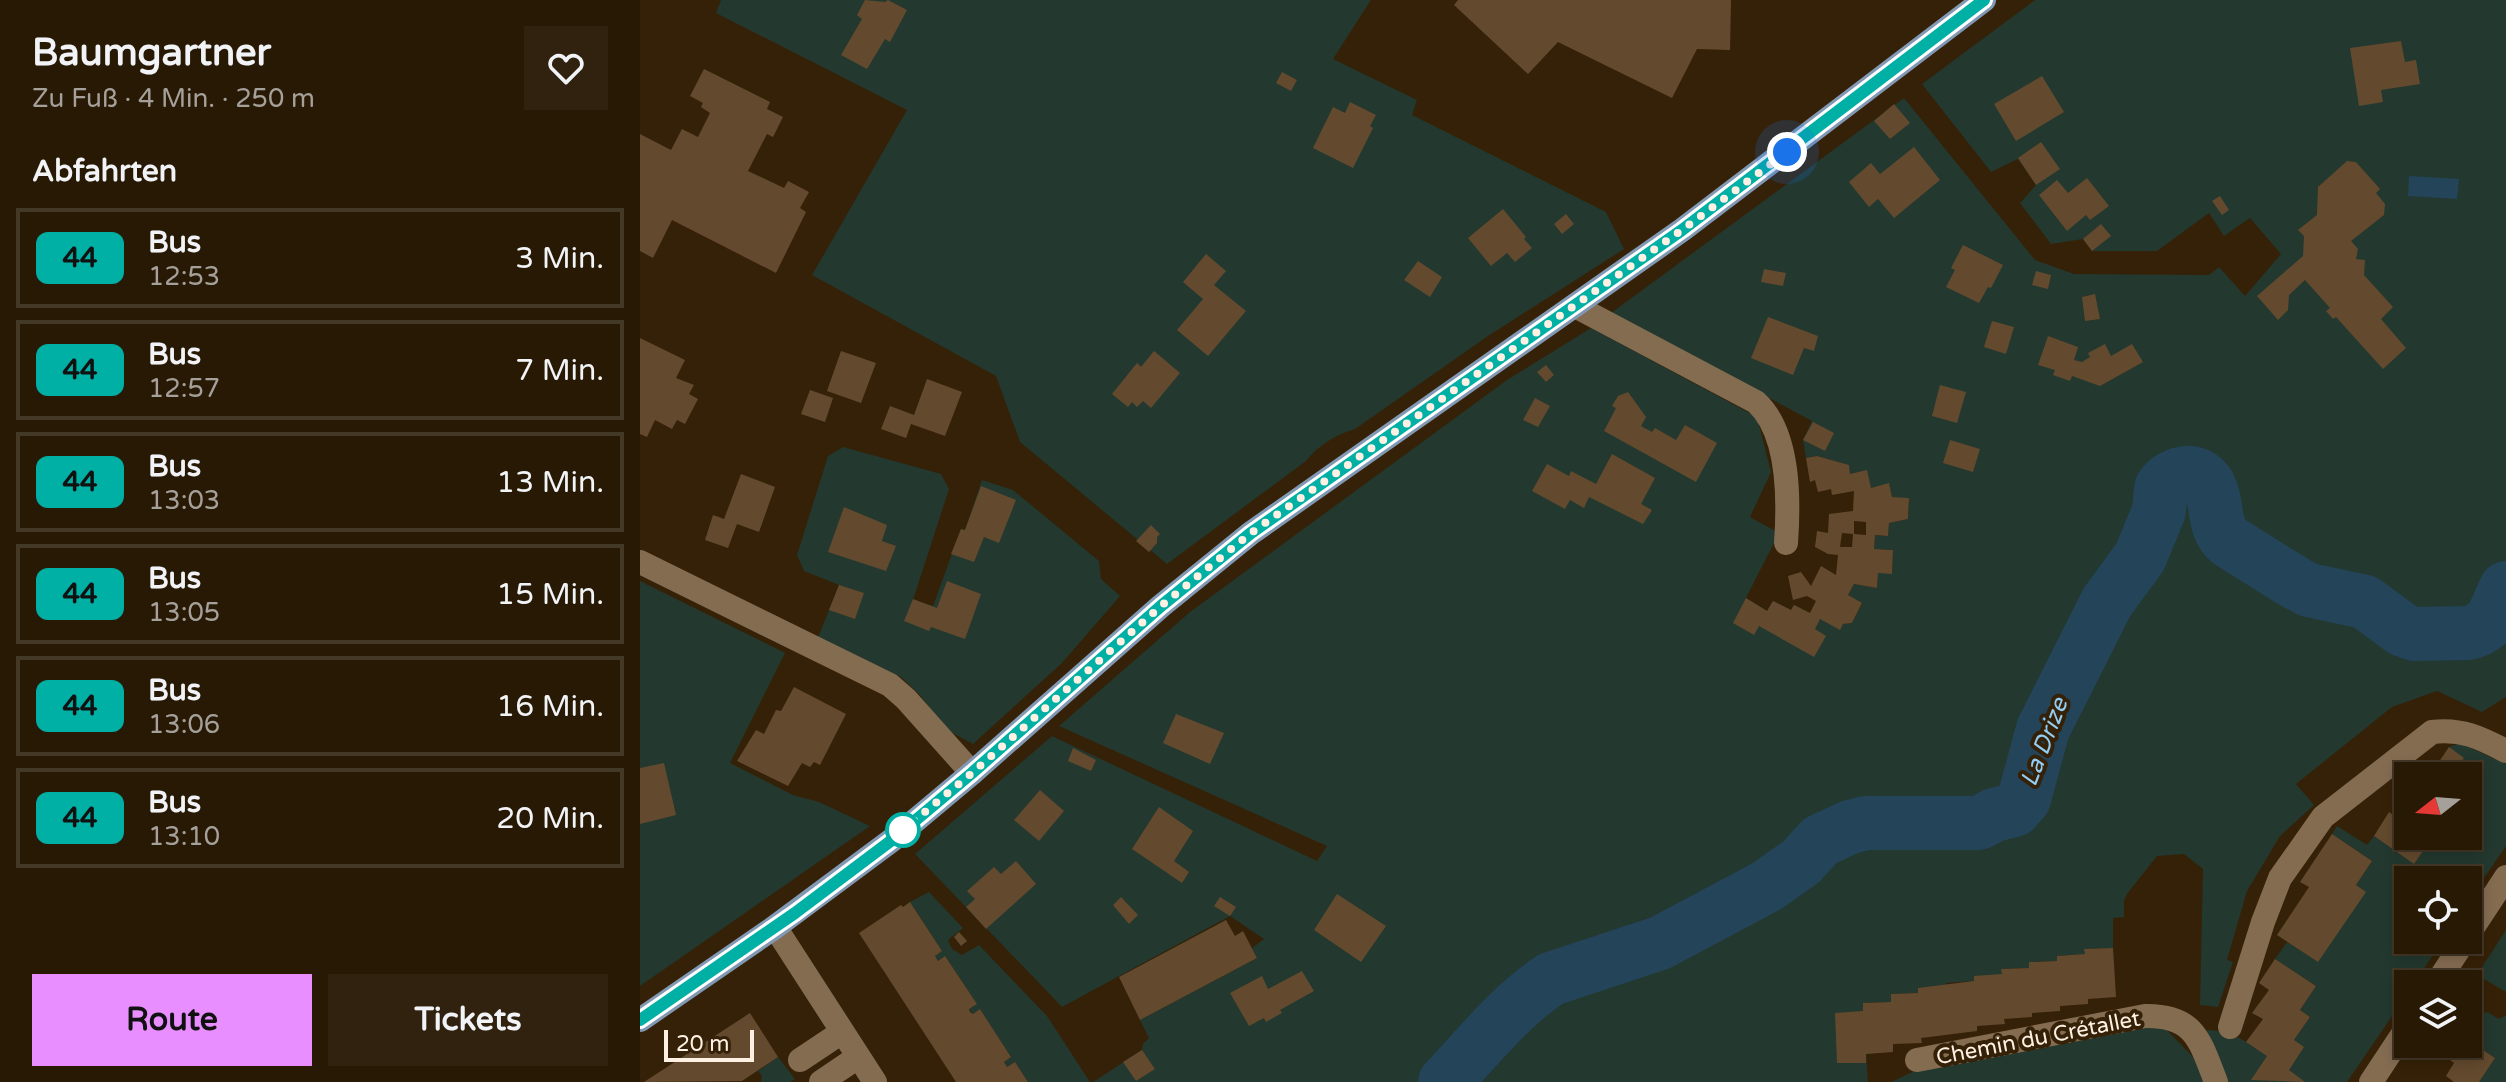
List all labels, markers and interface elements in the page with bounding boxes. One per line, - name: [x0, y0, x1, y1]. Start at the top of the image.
- button: heart: [524, 26, 608, 110]
- text: Baumgartner: [32, 30, 271, 76]
- text: Zu Fuß · 4 Min. · 250 m: [32, 83, 315, 114]
- your location: [1767, 132, 1807, 172]
- text: Abfahrten: [32, 153, 177, 190]
- text: Bus: [148, 224, 201, 261]
- text: 3 Min.: [515, 240, 604, 277]
- text: 44: [62, 241, 98, 275]
- text: 12:53: [148, 261, 220, 292]
- text: Bus: [148, 336, 201, 373]
- text: 7 Min.: [515, 352, 604, 389]
- text: 44: [62, 353, 98, 387]
- text: 12:57: [148, 373, 220, 404]
- text: Bus: [148, 448, 201, 485]
- text: 13 Min.: [496, 464, 604, 501]
- text: 44: [62, 465, 98, 499]
- text: 13:03: [148, 485, 220, 516]
- text: Bus: [148, 560, 201, 597]
- text: 15 Min.: [496, 576, 604, 613]
- text: 44: [62, 577, 98, 611]
- text: 13:05: [148, 597, 220, 628]
- text: Bus: [148, 672, 201, 709]
- text: 16 Min.: [496, 688, 604, 725]
- text: 44: [62, 689, 98, 723]
- water label: La Drize: [2014, 693, 2075, 790]
- text: 13:06: [148, 709, 220, 740]
- north arrow: [2394, 762, 2482, 850]
- map controls: [2394, 762, 2482, 1058]
- text: Bus: [148, 784, 201, 821]
- text: 20 Min.: [496, 800, 604, 837]
- text: 44: [62, 801, 98, 835]
- unlabelled marker: [886, 813, 920, 847]
- text: 13:10: [148, 821, 220, 852]
- button: locate: [2394, 866, 2482, 954]
- button: layers: [2394, 970, 2482, 1058]
- button: Route: [32, 974, 312, 1066]
- button: Tickets: [328, 974, 608, 1066]
- street label: Chemin du Crétallet: [1934, 1005, 2142, 1071]
- scale bar: [664, 1026, 754, 1062]
- text: 20 m: [676, 1031, 730, 1057]

